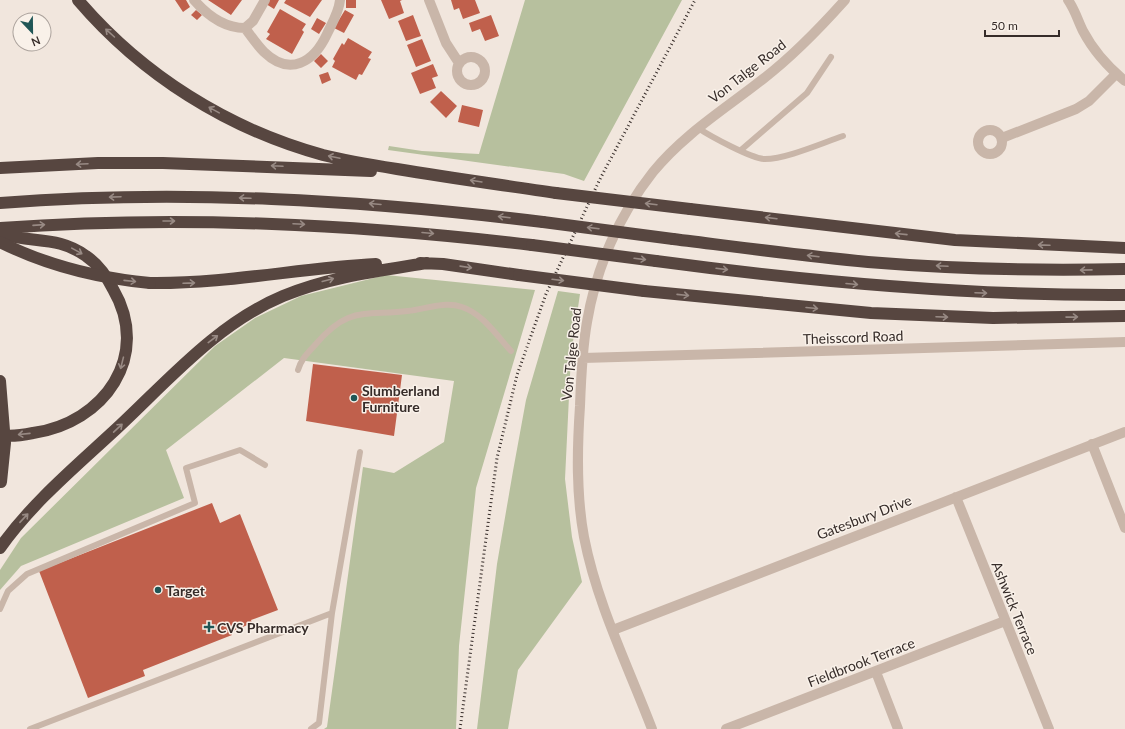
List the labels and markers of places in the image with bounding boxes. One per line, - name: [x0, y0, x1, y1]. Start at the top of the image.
- place label: Slumberland Furniture: [362, 382, 440, 415]
- marker: Slumberland Furniture: [349, 393, 359, 403]
- place label: Target: [166, 582, 206, 599]
- marker: Target: [153, 585, 163, 595]
- place label: CVS Pharmacy: [217, 619, 309, 636]
- marker: CVS Pharmacy: [204, 622, 214, 632]

